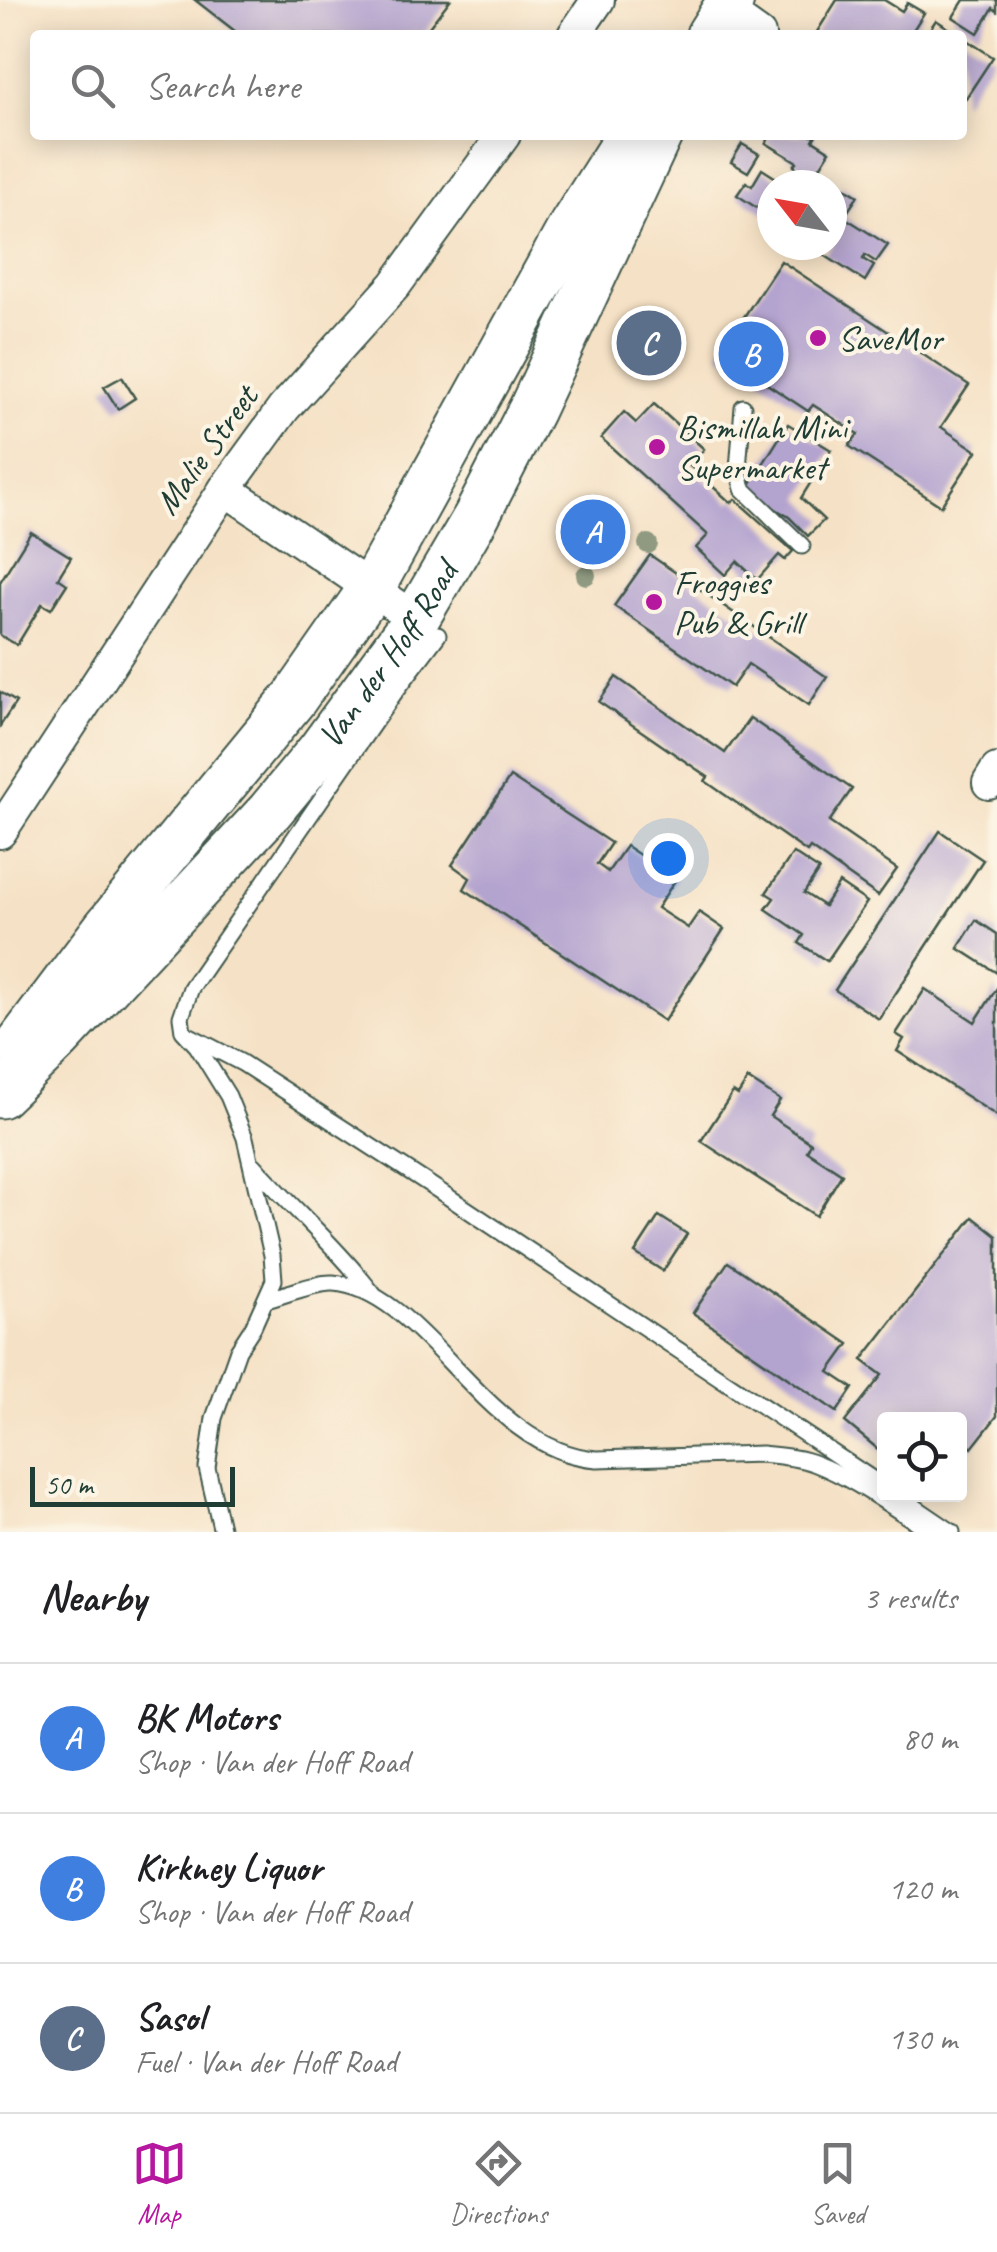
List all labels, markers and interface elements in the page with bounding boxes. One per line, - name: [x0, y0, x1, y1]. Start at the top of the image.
- search box: [30, 30, 967, 140]
- icon: search: [65, 58, 120, 113]
- text: Search here: [145, 62, 300, 109]
- north arrow: [757, 170, 847, 260]
- pin: C: [616, 306, 682, 380]
- pin: B: [718, 316, 784, 392]
- place label: SaveMor: [838, 316, 945, 361]
- marker: SaveMor: [807, 327, 829, 349]
- street label: Malie Street: [144, 374, 270, 523]
- place label: Bismillah Mini Supermarket: [677, 405, 851, 490]
- marker: Bismillah Mini Supermarket: [646, 436, 668, 458]
- pin: A: [560, 494, 626, 570]
- street label: Van der Hoff Road: [307, 549, 470, 756]
- place label: Froggies Pub & Grill: [674, 560, 808, 645]
- marker: Froggies Pub & Grill: [643, 591, 665, 613]
- your location: [643, 833, 694, 884]
- map controls: [877, 1412, 967, 1502]
- button: locate: [877, 1412, 967, 1502]
- scale bar: [30, 1462, 235, 1506]
- text: 50 m: [45, 1467, 93, 1502]
- text: Nearby: [40, 1571, 146, 1624]
- text: 3 results: [863, 1577, 957, 1618]
- text: BK Motors: [135, 1694, 278, 1741]
- text: A: [64, 1718, 81, 1759]
- text: 80 m: [903, 1718, 957, 1759]
- text: Shop · Van der Hoff Road: [135, 1741, 409, 1782]
- text: Kirkney Liquor: [135, 1844, 322, 1891]
- text: B: [64, 1868, 81, 1909]
- text: 120 m: [888, 1868, 957, 1909]
- text: Shop · Van der Hoff Road: [135, 1891, 409, 1932]
- text: Sasol: [135, 1994, 204, 2041]
- text: C: [65, 2018, 80, 2059]
- text: 130 m: [888, 2018, 957, 2059]
- text: Fuel · Van der Hoff Road: [135, 2041, 396, 2082]
- tab: Map: [132, 2136, 187, 2231]
- tab: Directions: [450, 2136, 547, 2231]
- tab: Saved: [810, 2136, 865, 2231]

